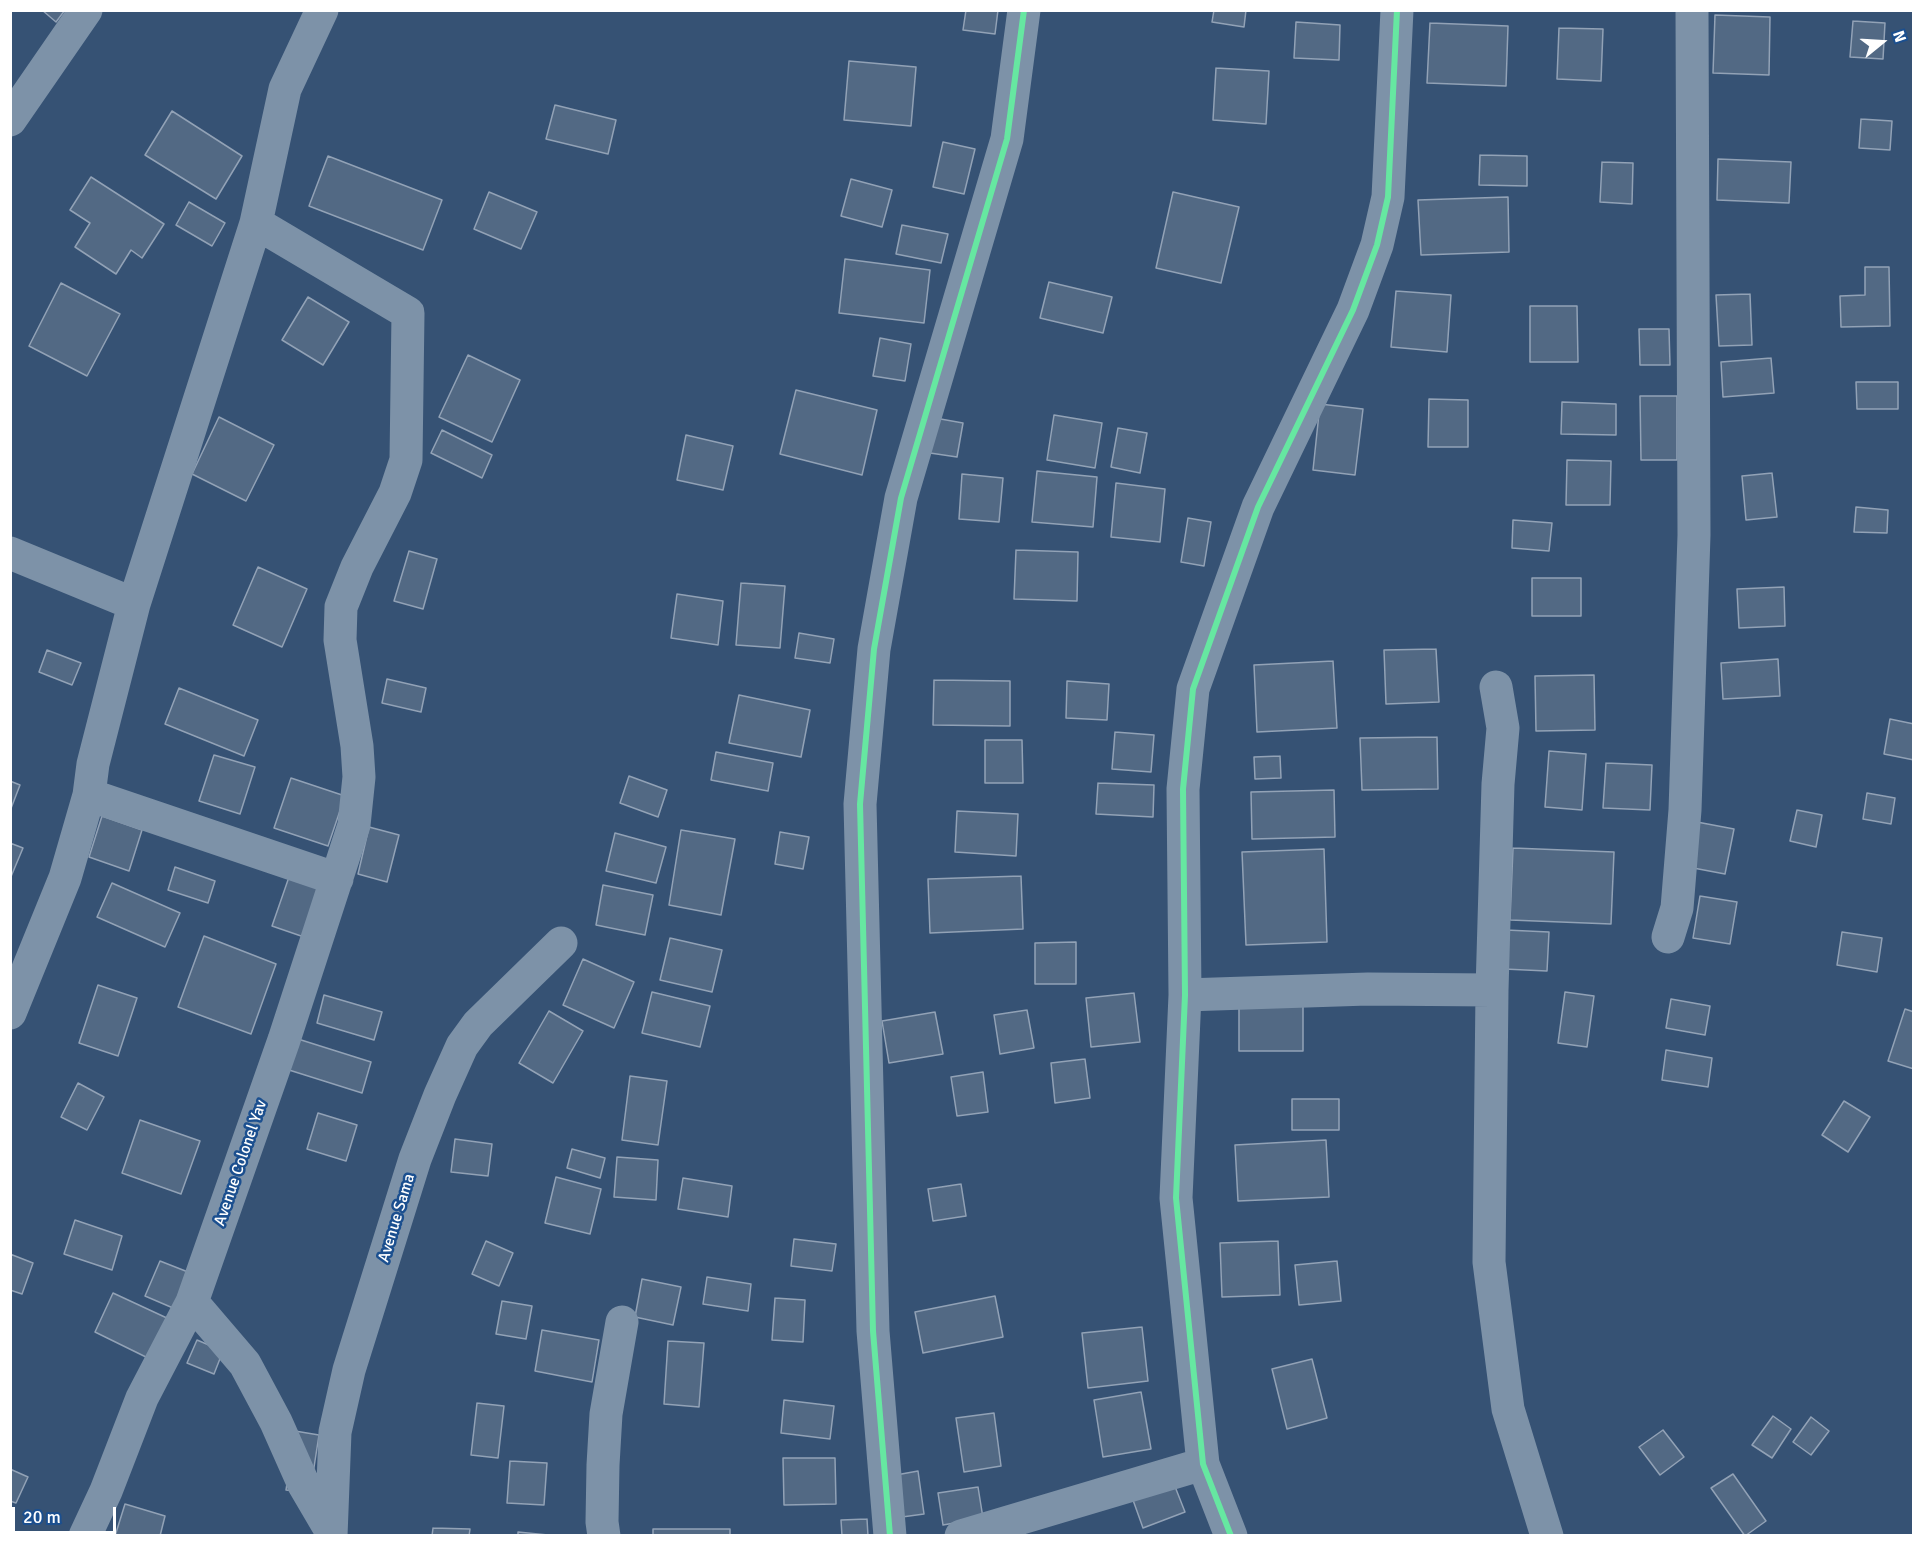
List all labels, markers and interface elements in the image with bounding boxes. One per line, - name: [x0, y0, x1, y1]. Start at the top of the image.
- north arrow: [1852, 12, 1912, 72]
- text: N: [1888, 28, 1910, 45]
- street label: Avenue Colonel Yav: [210, 1098, 272, 1228]
- street label: Avenue Sama: [374, 1171, 420, 1265]
- scale bar: [15, 1495, 118, 1533]
- text: 20 m: [23, 1506, 61, 1528]

